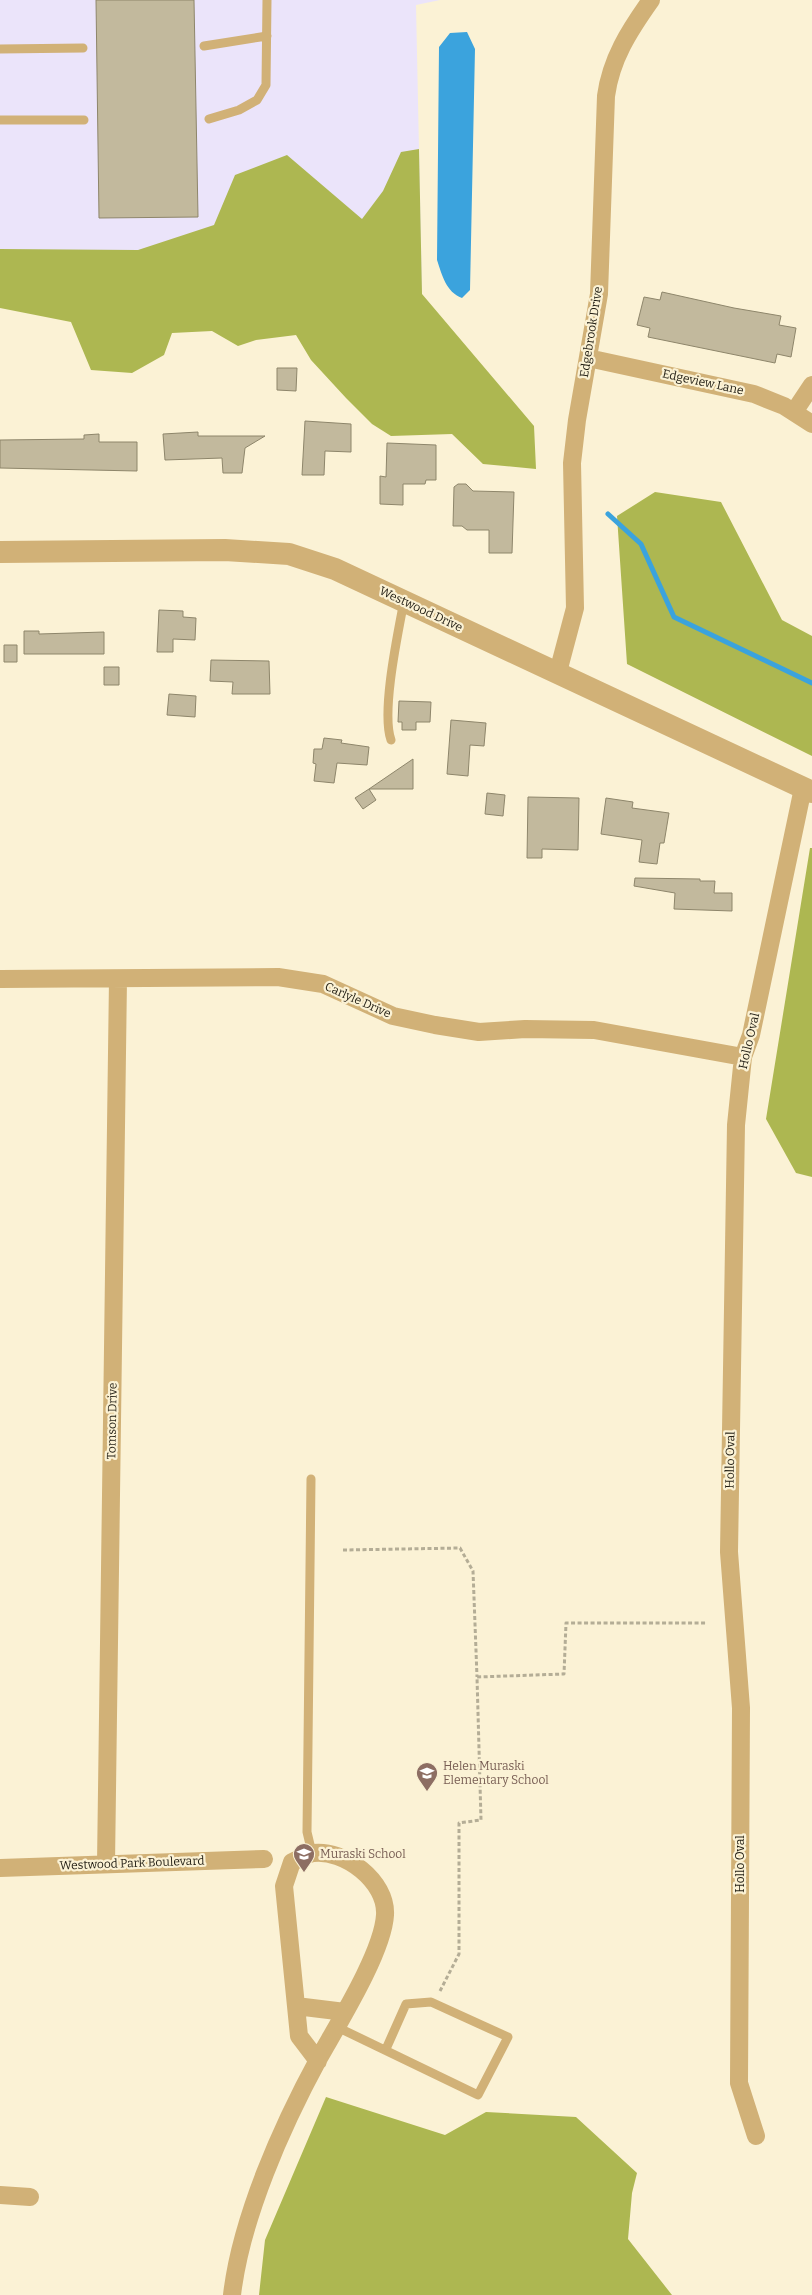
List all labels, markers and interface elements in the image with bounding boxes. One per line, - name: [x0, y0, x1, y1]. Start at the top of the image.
- street label: Edgebrook Drive: [577, 285, 605, 379]
- street label: Edgeview Lane: [661, 367, 745, 397]
- street label: Westwood Drive: [377, 584, 465, 634]
- street label: Carlyle Drive: [323, 979, 393, 1021]
- street label: Hollo Oval: [736, 1011, 762, 1070]
- street label: Tomson Drive: [104, 1382, 120, 1460]
- street label: Hollo Oval: [723, 1431, 738, 1489]
- place label: Helen Muraski Elementary School: [443, 1759, 549, 1787]
- school or university icon: Helen Muraski Elementary School: [415, 1761, 439, 1792]
- street label: Hollo Oval: [733, 1835, 747, 1893]
- school or university icon: Muraski School: [292, 1842, 316, 1873]
- place label: Muraski School: [320, 1847, 406, 1861]
- street label: Westwood Park Boulevard: [59, 1853, 205, 1873]

